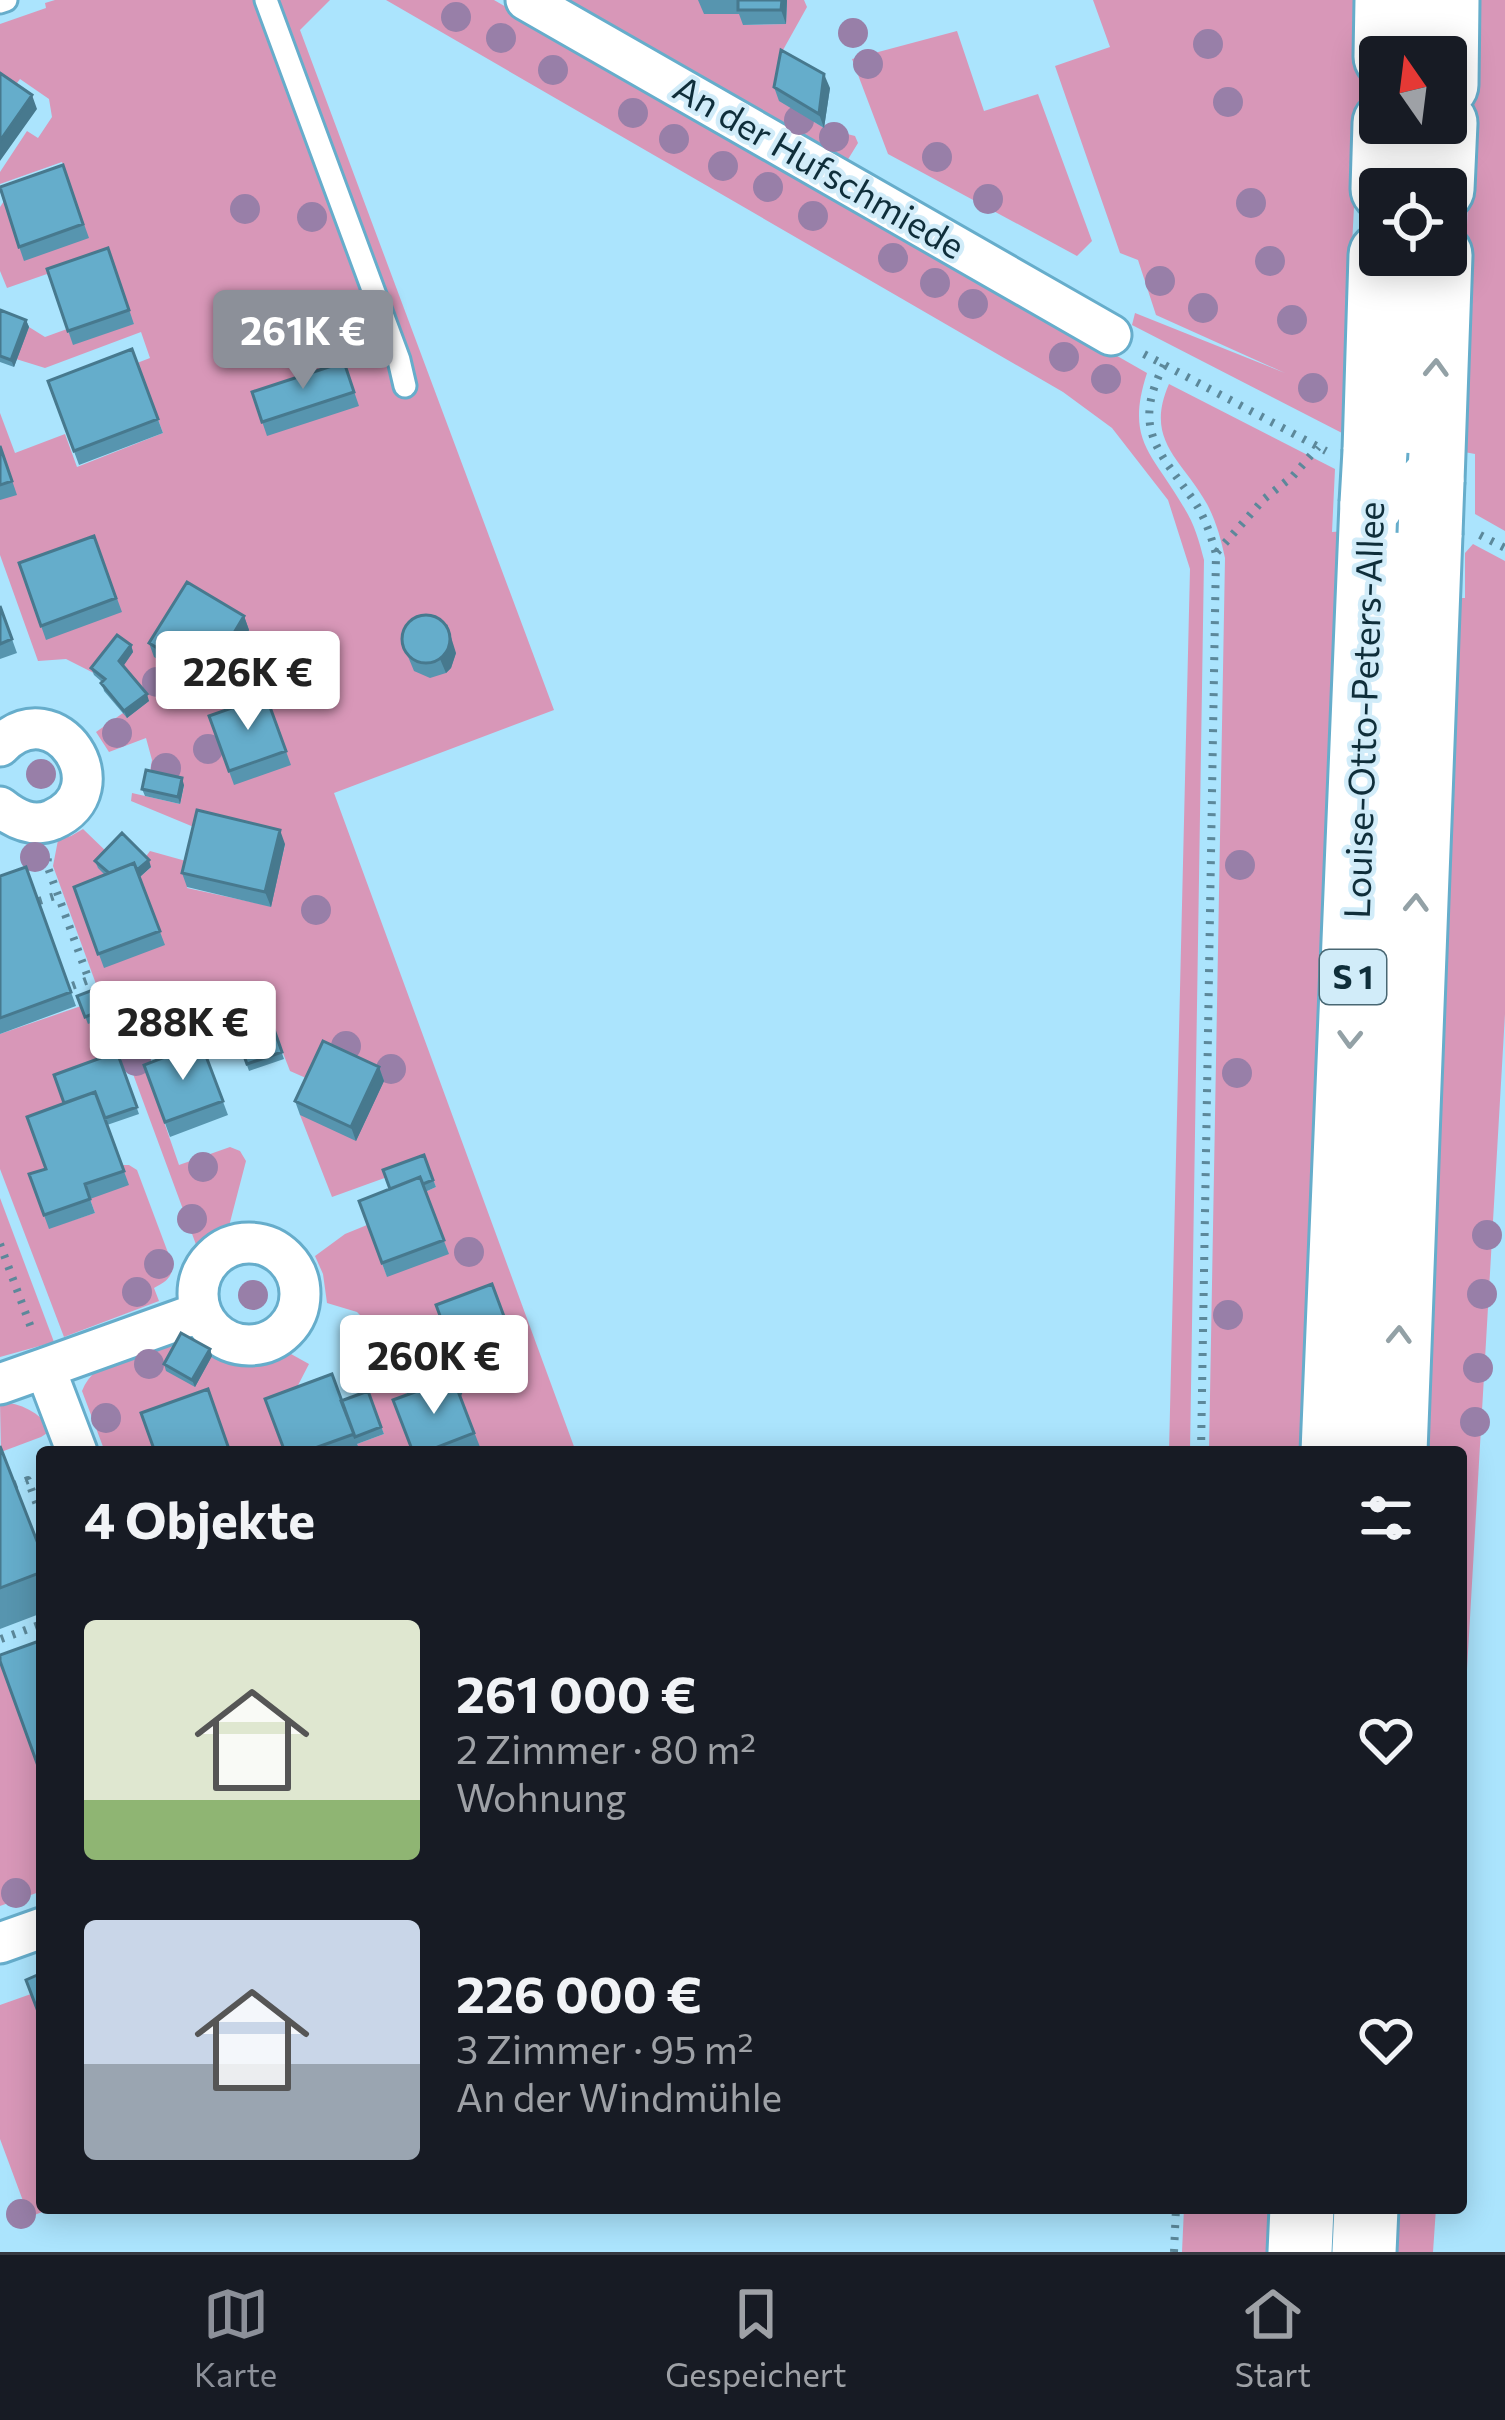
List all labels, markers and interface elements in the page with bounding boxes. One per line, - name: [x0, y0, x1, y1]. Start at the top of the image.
- north arrow: [1359, 36, 1467, 144]
- map controls: [1359, 36, 1467, 276]
- street label: An der Hufschmiede: [667, 64, 973, 266]
- button: locate: [1359, 168, 1467, 276]
- pin: 261K €: [205, 290, 401, 392]
- text: 261K €: [240, 305, 366, 353]
- one-way arrow: [1423, 358, 1449, 377]
- street label: Louise-Otto-Peters-Allee: [1333, 501, 1391, 919]
- pin: 226K €: [150, 631, 346, 733]
- text: 226K €: [183, 646, 313, 694]
- one-way arrow: [1402, 893, 1428, 912]
- road number: S 1: [1320, 950, 1386, 1004]
- pin: 288K €: [85, 981, 281, 1083]
- text: 288K €: [117, 996, 249, 1044]
- one-way arrow: [1337, 1030, 1363, 1049]
- pin: 260K €: [336, 1315, 532, 1417]
- one-way arrow: [1386, 1325, 1412, 1344]
- text: 260K €: [367, 1330, 501, 1378]
- icon: filters: [1353, 1485, 1419, 1551]
- text: 4 Objekte: [84, 1487, 315, 1550]
- text: 261 000 €: [456, 1661, 696, 1724]
- icon: home: [180, 1668, 324, 1812]
- icon: heart: [1353, 1707, 1419, 1773]
- text: 2 Zimmer · 80 m²: [456, 1724, 756, 1772]
- text: Wohnung: [456, 1772, 626, 1820]
- text: 226 000 €: [456, 1961, 702, 2024]
- icon: home: [180, 1968, 324, 2112]
- icon: heart: [1353, 2007, 1419, 2073]
- text: 3 Zimmer · 95 m²: [456, 2024, 754, 2072]
- text: An der Windmühle: [456, 2072, 782, 2120]
- tab: Karte: [194, 2281, 277, 2394]
- tab: Gespeichert: [665, 2281, 847, 2394]
- tab: Start: [1234, 2281, 1311, 2394]

